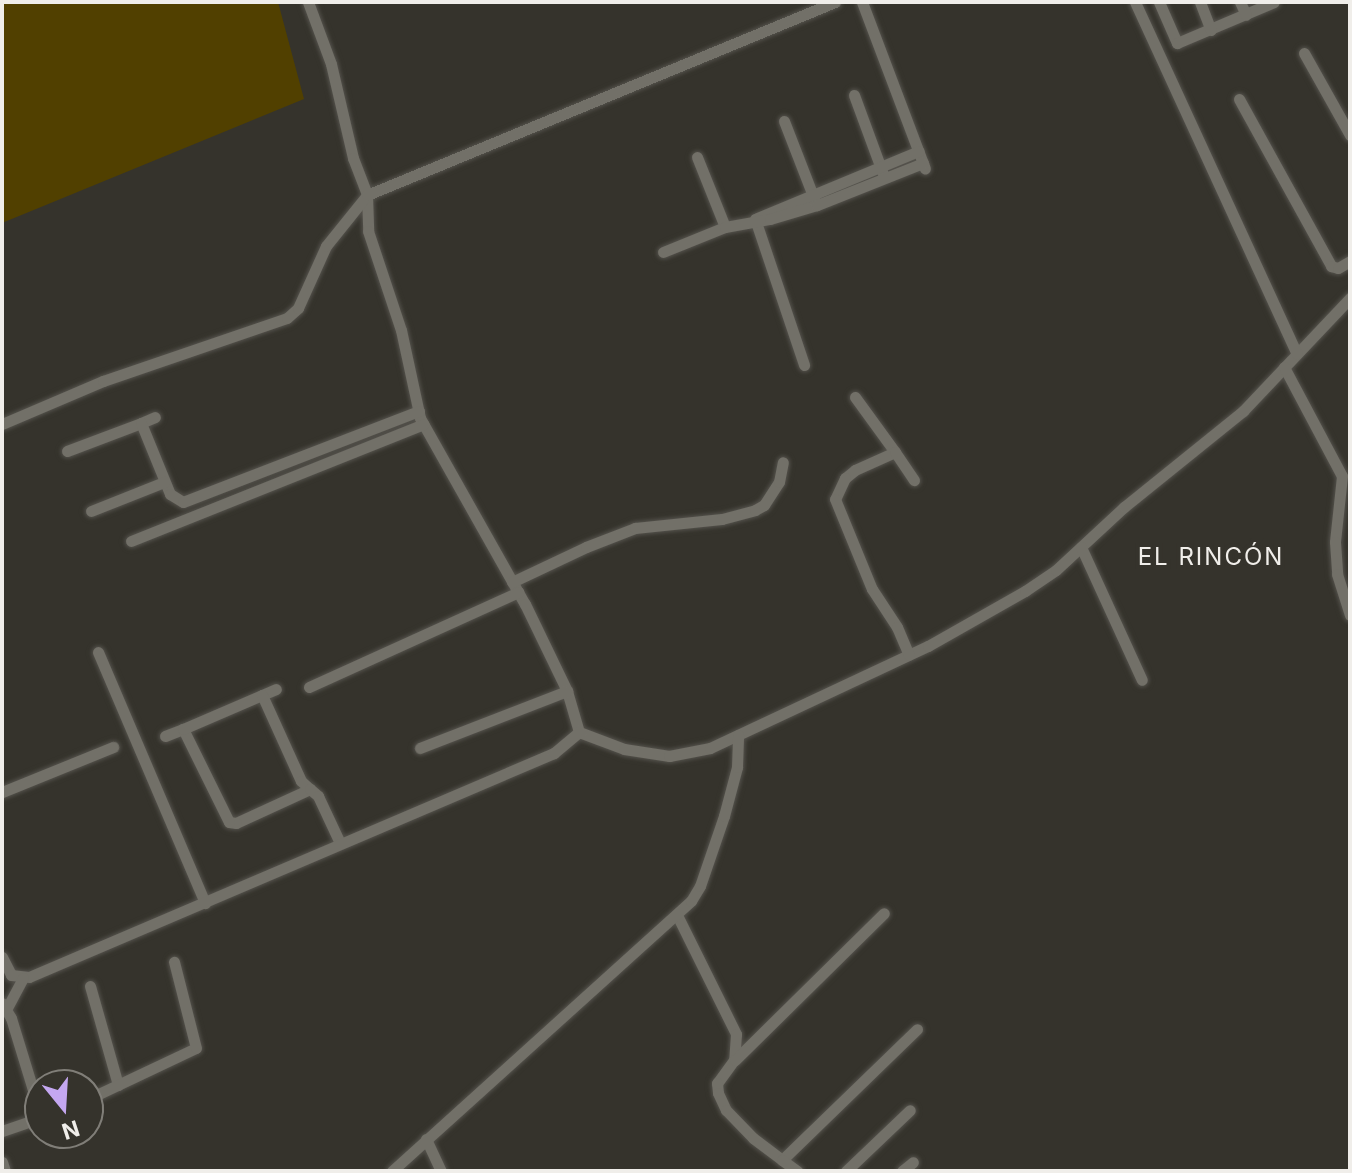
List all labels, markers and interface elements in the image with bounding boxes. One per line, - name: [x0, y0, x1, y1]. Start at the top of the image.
- district label: EL RINCÓN: [1138, 543, 1284, 571]
- north arrow: [24, 1069, 104, 1149]
- text: N: [59, 1115, 83, 1145]

